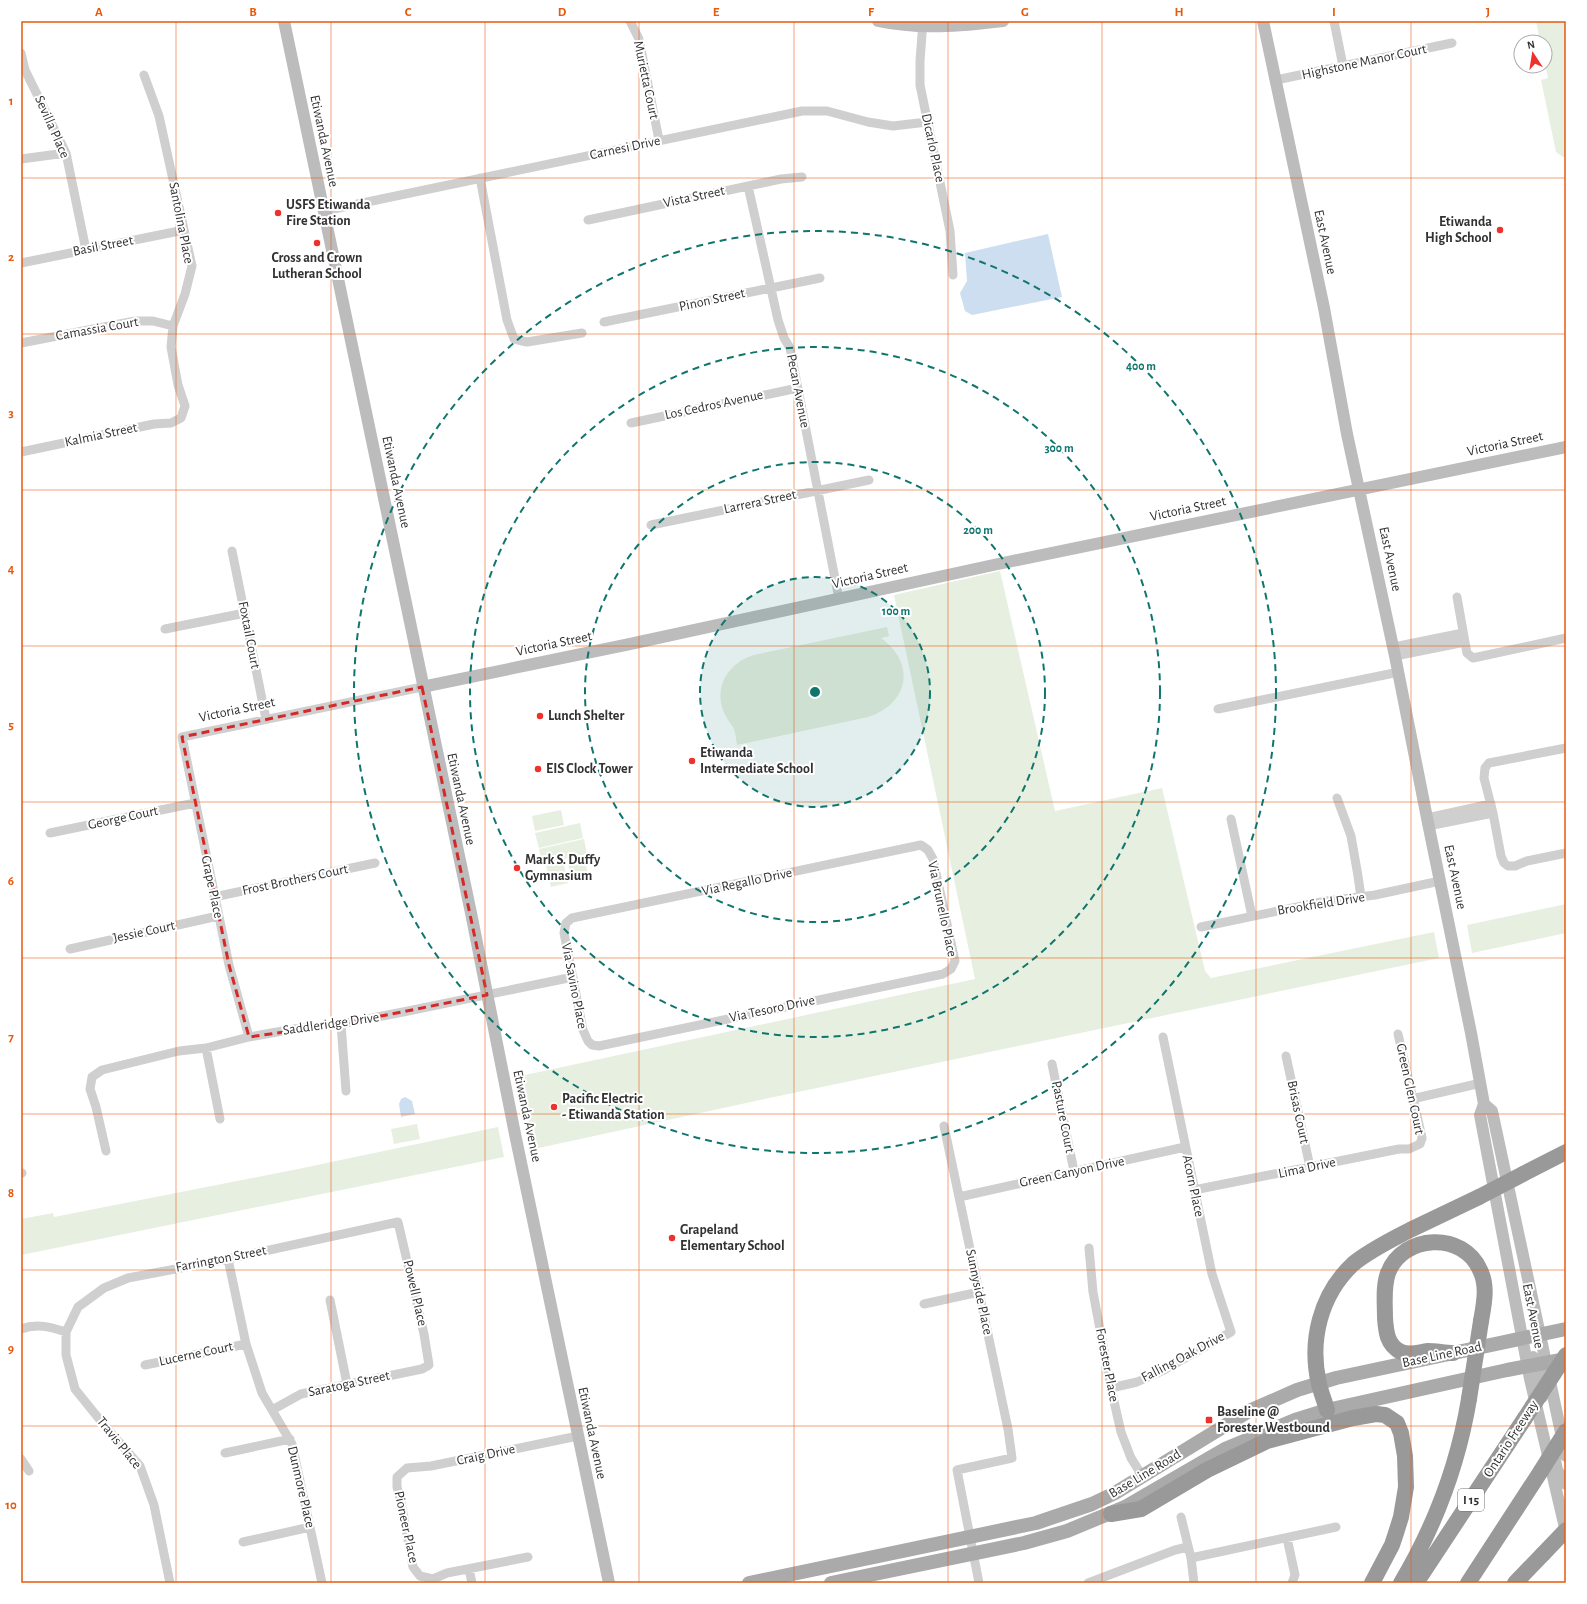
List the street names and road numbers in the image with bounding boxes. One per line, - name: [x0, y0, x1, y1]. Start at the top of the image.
- street label: Murietta Court: [631, 40, 661, 121]
- street label: Highstone Manor Court: [1300, 42, 1428, 82]
- street label: Sevilla Place: [32, 94, 72, 160]
- street label: Etiwanda Avenue: [307, 94, 341, 188]
- street label: Dicarlo Place: [919, 112, 947, 184]
- street label: Carnesi Drive: [588, 134, 662, 162]
- street label: Santolina Place: [166, 181, 196, 265]
- street label: Vista Street: [662, 184, 727, 210]
- street label: East Avenue: [1311, 208, 1339, 276]
- street label: Basil Street: [72, 233, 135, 259]
- street label: Pinon Street: [678, 286, 747, 314]
- street label: Camassia Court: [55, 315, 140, 343]
- street label: Pecan Avenue: [784, 353, 812, 429]
- street label: Los Cedros Avenue: [663, 388, 765, 422]
- street label: Kalmia Street: [63, 420, 139, 450]
- street label: Victoria Street: [1466, 429, 1545, 459]
- street label: Etiwanda Avenue: [379, 435, 413, 529]
- street label: Larrera Street: [722, 487, 798, 517]
- street label: Victoria Street: [1149, 494, 1228, 524]
- street label: East Avenue: [1376, 525, 1404, 593]
- street label: Victoria Street: [831, 560, 910, 592]
- street label: Foxtail Court: [236, 600, 262, 670]
- street label: Victoria Street: [515, 629, 594, 659]
- street label: Victoria Street: [198, 695, 277, 725]
- street label: Etiwanda Avenue: [444, 752, 478, 846]
- street label: George Court: [87, 804, 160, 832]
- street label: East Avenue: [1441, 843, 1469, 911]
- street label: Grape Place: [199, 854, 225, 920]
- street label: Via Brunello Place: [925, 860, 959, 958]
- street label: Frost Brothers Court: [241, 862, 350, 898]
- street label: Via Regallo Drive: [701, 866, 793, 898]
- street label: Brookfield Drive: [1276, 890, 1366, 918]
- street label: Jessie Court: [112, 919, 177, 945]
- street label: Via Savino Place: [559, 942, 589, 1030]
- street label: Via Tesoro Drive: [728, 993, 816, 1025]
- street label: Saddleridge Drive: [282, 1010, 380, 1038]
- street label: Green Glen Court: [1394, 1042, 1427, 1136]
- street label: Etiwanda Avenue: [510, 1069, 544, 1163]
- street label: Brisas Court: [1284, 1079, 1312, 1145]
- street label: Pasture Court: [1049, 1080, 1077, 1155]
- street label: Green Canyon Drive: [1018, 1154, 1126, 1190]
- street label: Acorn Place: [1180, 1154, 1206, 1218]
- street label: Lima Drive: [1277, 1155, 1337, 1181]
- street label: Farrington Street: [175, 1243, 268, 1275]
- street label: Sunnyside Place: [963, 1248, 995, 1336]
- street label: Powell Place: [401, 1259, 429, 1327]
- street label: East Avenue: [1520, 1282, 1546, 1350]
- street label: Forester Place: [1093, 1327, 1121, 1403]
- street label: Falling Oak Drive: [1139, 1329, 1227, 1385]
- street label: Lucerne Court: [158, 1339, 235, 1369]
- street label: Base Line Road: [1401, 1340, 1483, 1370]
- street label: Saratoga Street: [307, 1368, 392, 1399]
- street label: Etiwanda Avenue: [575, 1386, 609, 1480]
- street label: Ontario Freeway: [1481, 1398, 1541, 1480]
- street label: Travis Place: [94, 1414, 144, 1472]
- street label: Craig Drive: [455, 1442, 517, 1468]
- street label: Dunmore Place: [285, 1445, 317, 1529]
- street label: Base Line Road: [1107, 1447, 1183, 1501]
- road number: I 15: [1458, 1489, 1484, 1511]
- street label: Pioneer Place: [392, 1490, 420, 1564]

